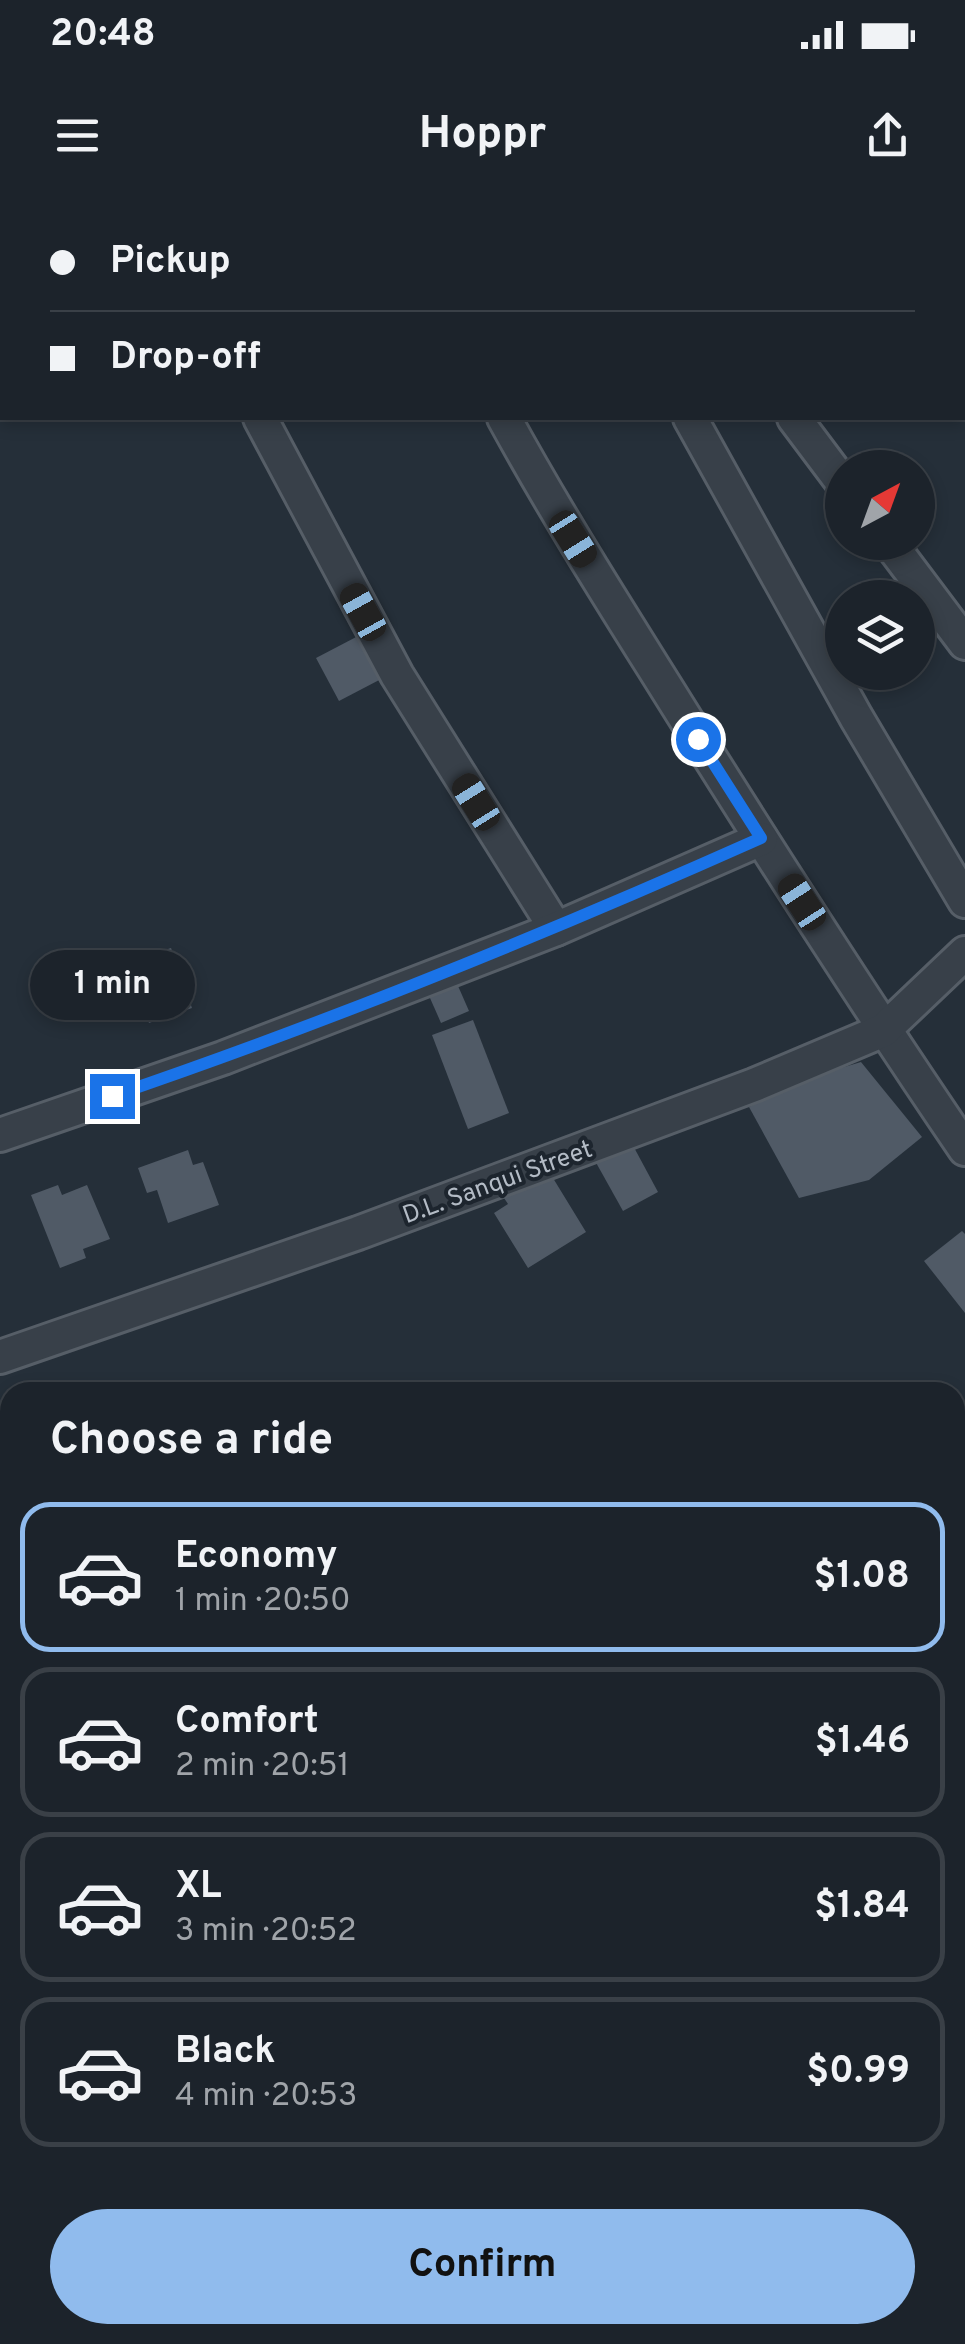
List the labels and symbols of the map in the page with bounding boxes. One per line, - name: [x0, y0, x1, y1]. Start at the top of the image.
- north arrow: [825, 450, 935, 560]
- car: [544, 506, 602, 572]
- car: [335, 578, 391, 646]
- route start: [676, 717, 721, 762]
- car: [447, 769, 505, 835]
- car: [773, 869, 831, 935]
- callout: 1 min: [29, 951, 194, 1021]
- route end: [90, 1074, 135, 1119]
- street label: D.L. Sanqui Street: [399, 1135, 597, 1233]

